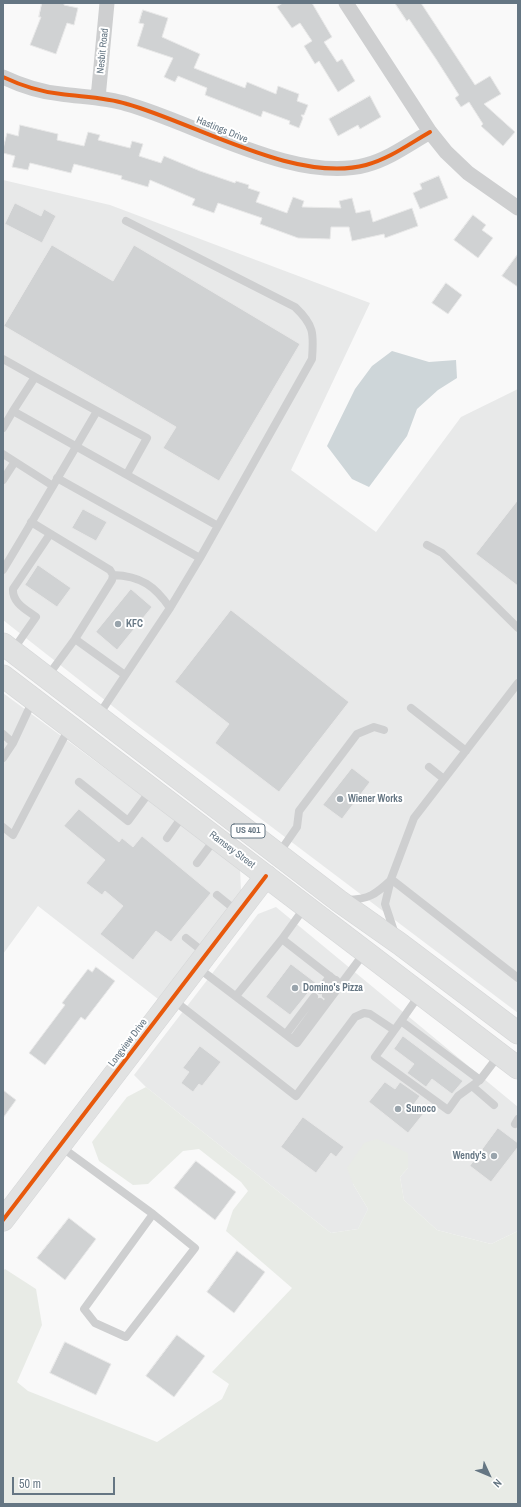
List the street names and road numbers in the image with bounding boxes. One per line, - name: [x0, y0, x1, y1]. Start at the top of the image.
- street label: Nesbit Road: [95, 28, 111, 74]
- street label: Hastings Drive: [195, 114, 249, 146]
- road number: US 401: [231, 824, 265, 838]
- street label: Ramsey Street: [207, 829, 257, 871]
- street label: Longview Drive: [106, 1017, 150, 1069]

